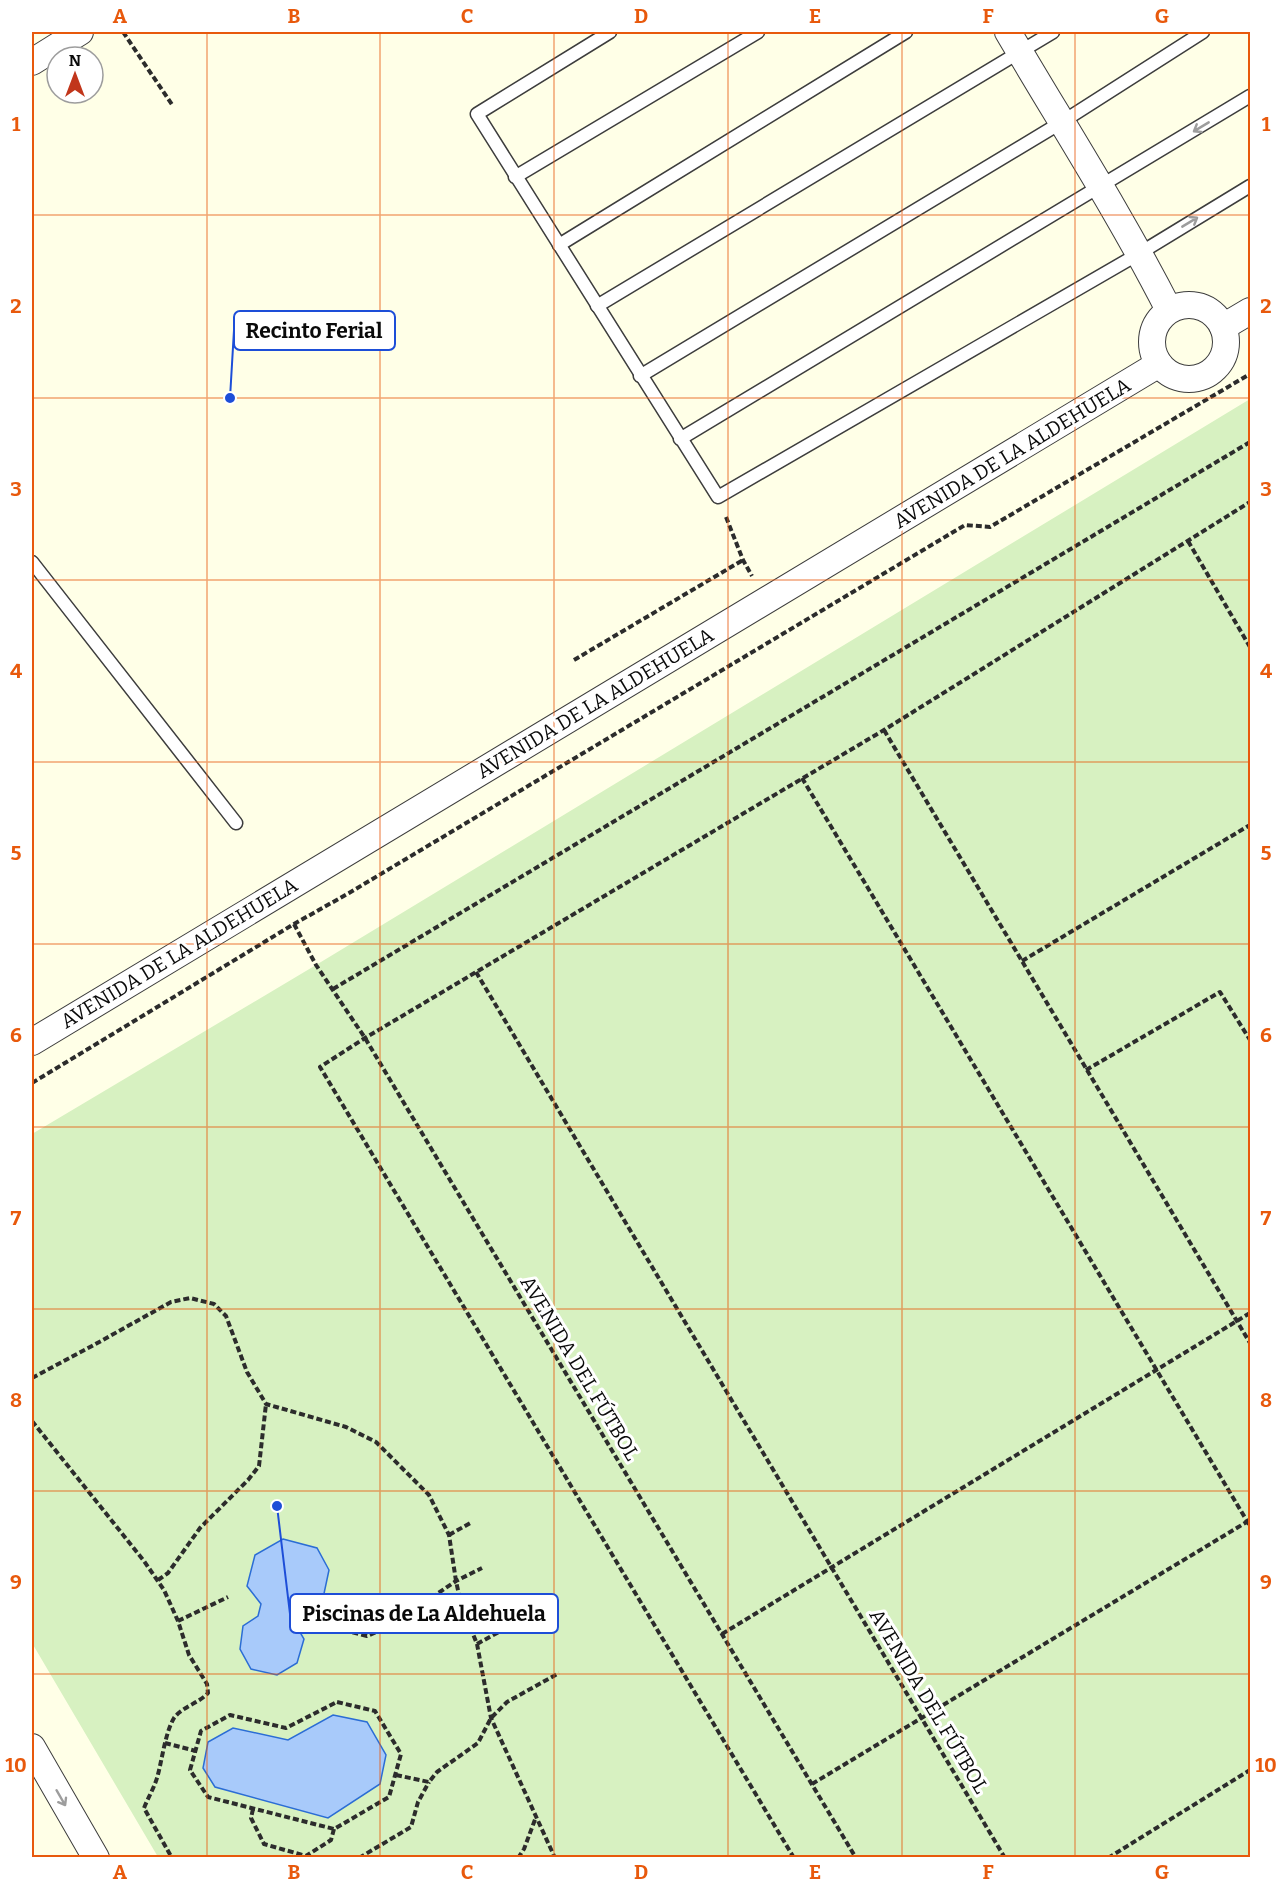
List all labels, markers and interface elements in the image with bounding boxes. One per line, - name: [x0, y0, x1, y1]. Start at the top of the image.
- text: A: [113, 4, 128, 28]
- text: B: [288, 4, 301, 28]
- text: C: [461, 4, 473, 28]
- text: D: [634, 4, 648, 28]
- text: E: [809, 4, 821, 28]
- text: F: [982, 4, 994, 28]
- text: G: [1155, 4, 1169, 28]
- north arrow: [45, 45, 105, 105]
- text: N: [69, 51, 81, 70]
- text: 1: [12, 112, 21, 136]
- text: 1: [1262, 112, 1271, 136]
- one-way arrow: [1193, 121, 1210, 133]
- one-way arrow: [1181, 216, 1198, 228]
- text: 2: [10, 294, 22, 318]
- text: 2: [1260, 294, 1272, 318]
- callout: Recinto Ferial: [234, 311, 395, 350]
- text: Recinto Ferial: [246, 318, 383, 344]
- street label: AVENIDA DE LA ALDEHUELA: [889, 372, 1136, 533]
- text: 3: [10, 477, 22, 501]
- text: 3: [1260, 477, 1272, 501]
- street label: AVENIDA DE LA ALDEHUELA: [472, 622, 719, 783]
- text: 4: [10, 659, 22, 683]
- text: 4: [1260, 659, 1272, 683]
- text: 5: [11, 841, 22, 865]
- text: 5: [1261, 841, 1272, 865]
- street label: AVENIDA DE LA ALDEHUELA: [56, 872, 303, 1033]
- text: 6: [10, 1023, 22, 1047]
- text: 6: [1260, 1023, 1272, 1047]
- text: 7: [11, 1206, 22, 1230]
- text: 7: [1261, 1206, 1272, 1230]
- street label: AVENIDA DEL FÚTBOL: [515, 1271, 645, 1465]
- text: 8: [10, 1388, 22, 1412]
- text: 8: [1260, 1388, 1272, 1412]
- text: 9: [10, 1570, 22, 1594]
- text: 9: [1260, 1570, 1272, 1594]
- callout: Piscinas de La Aldehuela: [290, 1594, 558, 1633]
- text: Piscinas de La Aldehuela: [302, 1601, 546, 1627]
- street label: AVENIDA DEL FÚTBOL: [864, 1604, 994, 1798]
- text: 10: [5, 1753, 27, 1777]
- text: 10: [1255, 1753, 1277, 1777]
- one-way arrow: [55, 1789, 67, 1806]
- text: A: [113, 1860, 128, 1884]
- text: B: [288, 1860, 301, 1884]
- text: C: [461, 1860, 473, 1884]
- text: D: [634, 1860, 648, 1884]
- text: E: [809, 1860, 821, 1884]
- text: F: [982, 1860, 994, 1884]
- text: G: [1155, 1860, 1169, 1884]

